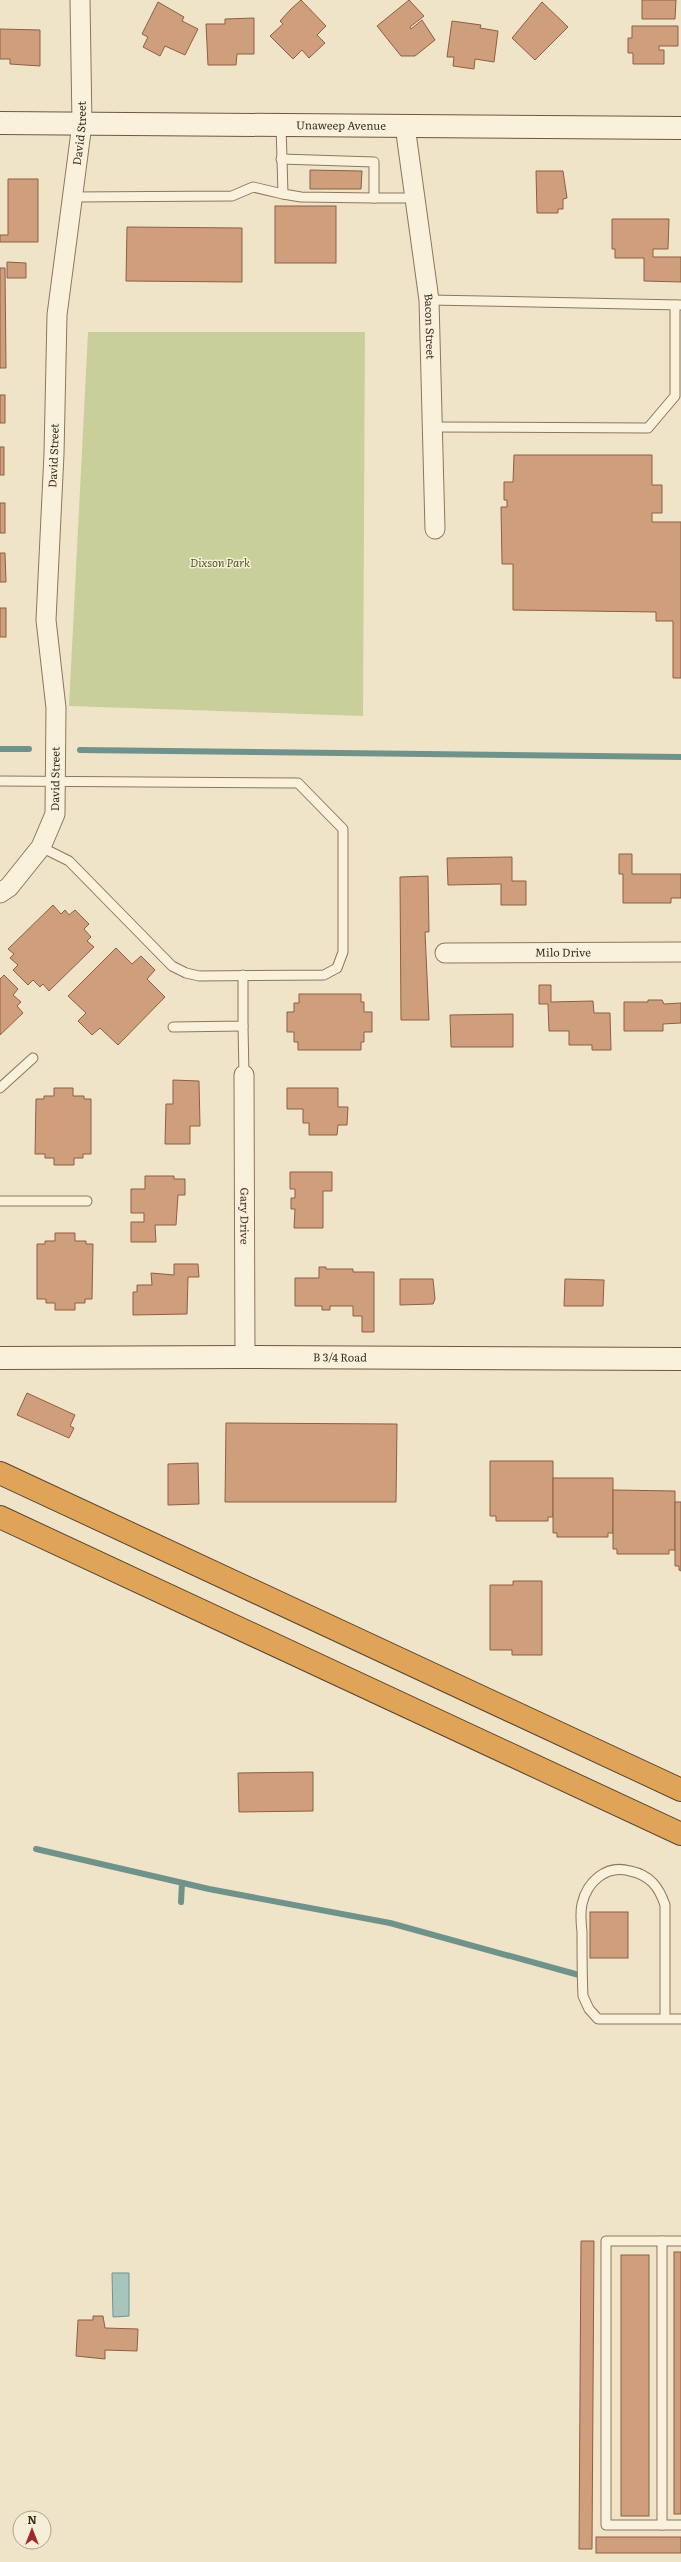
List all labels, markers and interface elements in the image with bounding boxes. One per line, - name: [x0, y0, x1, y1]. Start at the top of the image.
- street label: David Street: [68, 100, 89, 166]
- street label: Unaweep Avenue: [296, 116, 386, 133]
- street label: Bacon Street: [421, 292, 440, 360]
- street label: David Street: [43, 423, 62, 488]
- park label: Dixson Park: [190, 554, 250, 570]
- street label: David Street: [46, 746, 63, 811]
- street label: Milo Drive: [535, 943, 591, 960]
- street label: Gary Drive: [237, 1188, 254, 1245]
- street label: B 3/4 Road: [313, 1348, 367, 1365]
- north arrow: [12, 2510, 52, 2550]
- text: N: [27, 2511, 37, 2527]

